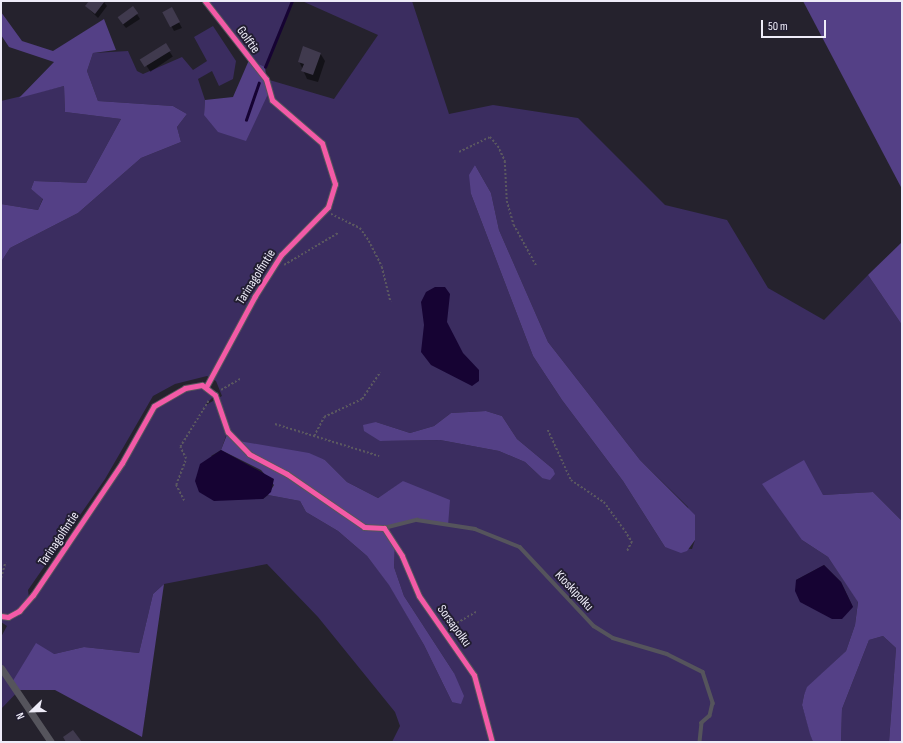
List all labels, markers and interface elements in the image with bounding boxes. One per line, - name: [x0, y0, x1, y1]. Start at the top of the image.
- scale bar: [763, 12, 828, 38]
- text: 50 m: [768, 19, 788, 34]
- street label: Golftie: [233, 23, 263, 57]
- street label: Tarinagolfintie: [233, 247, 279, 307]
- street label: Tarinagolfintie: [35, 509, 83, 569]
- street label: Kioskipolku: [551, 568, 597, 614]
- street label: Sorsapolku: [434, 602, 474, 650]
- north arrow: [12, 691, 52, 731]
- text: N: [13, 711, 28, 721]

